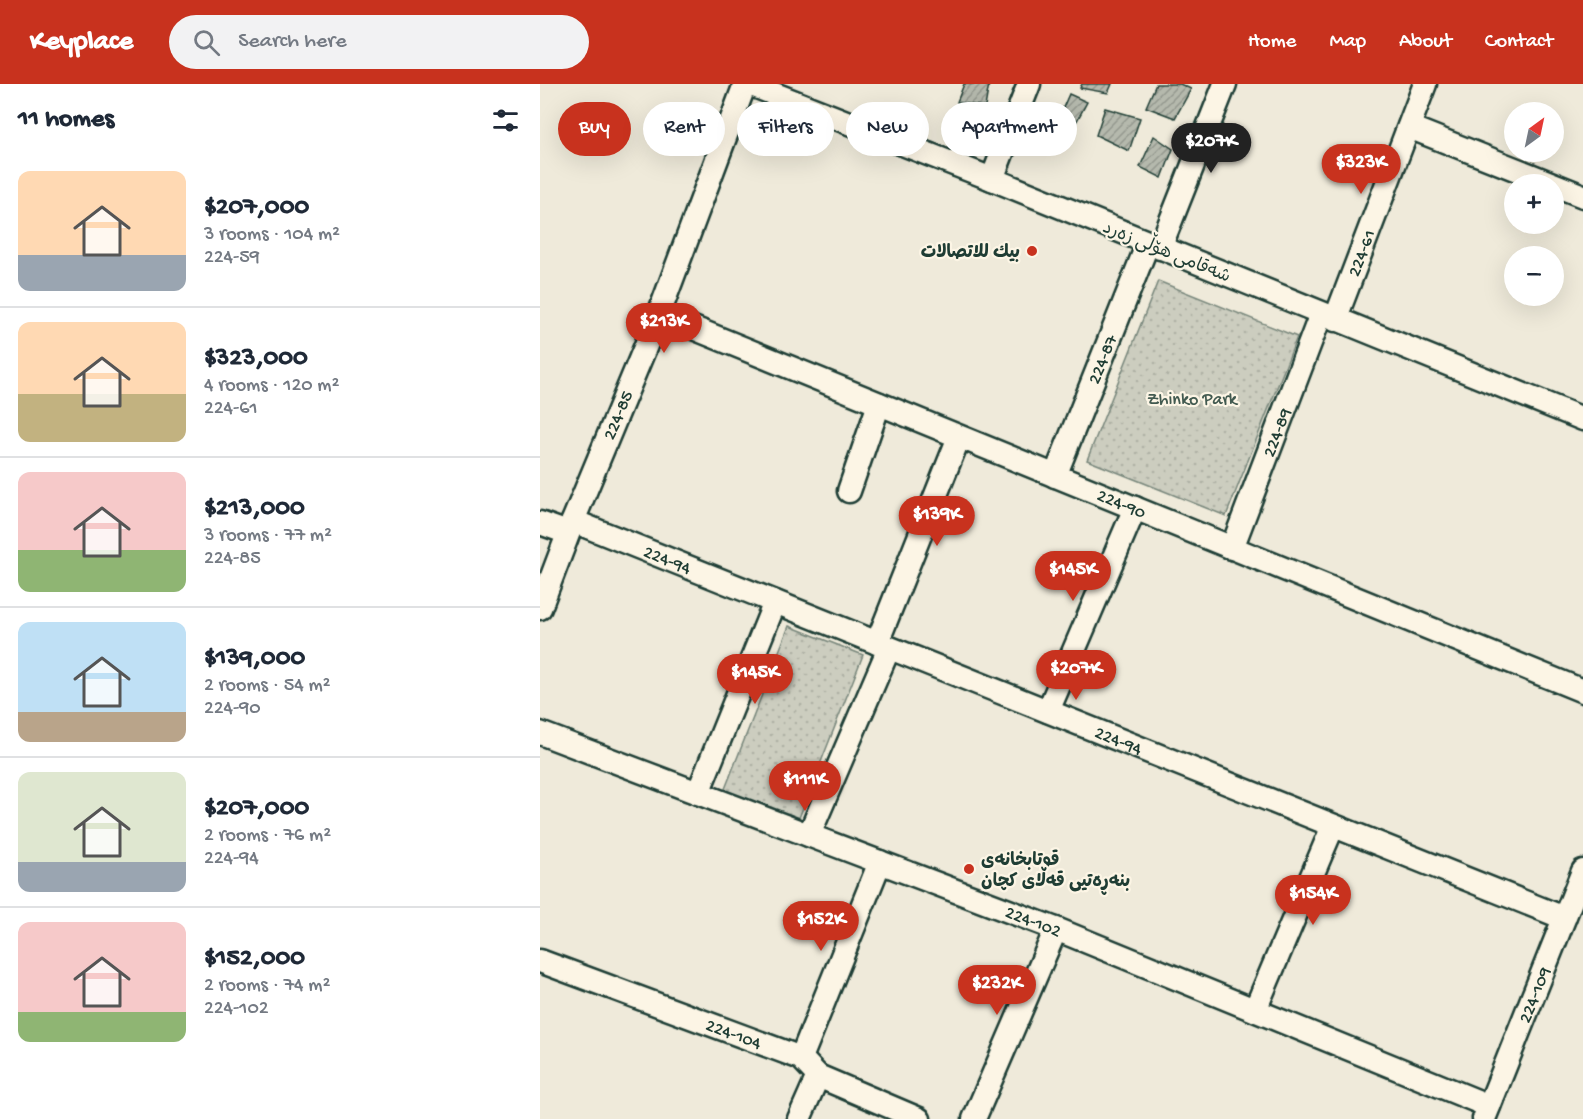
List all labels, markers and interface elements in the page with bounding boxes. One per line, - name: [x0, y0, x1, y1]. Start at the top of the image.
- search box: [169, 15, 589, 69]
- text: Keyplace: [30, 26, 133, 59]
- icon: search: [190, 26, 223, 59]
- text: Search here: [238, 29, 347, 55]
- text: Home: [1248, 30, 1296, 55]
- text: Map: [1329, 30, 1366, 55]
- text: About: [1399, 30, 1452, 55]
- text: Contact: [1485, 30, 1553, 55]
- chip: Buy: [558, 102, 631, 156]
- chip: Rent: [643, 102, 725, 156]
- chip: Filters: [737, 102, 834, 156]
- chip: New: [846, 102, 929, 156]
- chip: Apartment: [941, 102, 1077, 156]
- north arrow: [1504, 102, 1564, 162]
- map controls: [1504, 102, 1564, 306]
- icon: filters: [489, 104, 522, 137]
- text: 11 homes: [18, 105, 114, 136]
- pin: $207K: [1169, 123, 1253, 174]
- text: $207K: [1185, 131, 1237, 154]
- pin: $323K: [1319, 144, 1403, 195]
- text: $323K: [1336, 152, 1386, 175]
- button: +: [1504, 174, 1564, 234]
- text: $207,000: [204, 193, 309, 224]
- icon: home: [66, 195, 138, 267]
- street label: شەقامی هۆڵی زەرد: [1099, 213, 1235, 289]
- text: 3 rooms · 104 m²: [204, 224, 340, 247]
- street label: 224-61: [1345, 227, 1381, 280]
- place label: بيك للاتصالات: [921, 243, 1020, 264]
- marker: بيك للاتصالات: [1025, 244, 1039, 258]
- button: −: [1504, 246, 1564, 306]
- text: 224-59: [204, 247, 260, 270]
- pin: $213K: [622, 303, 706, 354]
- text: $213K: [640, 311, 688, 334]
- street label: 224-87: [1085, 332, 1123, 388]
- text: $323,000: [204, 344, 308, 375]
- icon: home: [66, 346, 138, 418]
- text: 4 rooms · 120 m²: [204, 375, 339, 398]
- street label: 224-85: [600, 388, 639, 443]
- park label: Zhinko Park: [1147, 390, 1239, 411]
- text: 224-61: [204, 398, 258, 421]
- street label: 224-89: [1260, 406, 1297, 460]
- street label: 224-90: [1093, 486, 1149, 525]
- text: $213,000: [204, 494, 305, 525]
- icon: home: [66, 496, 138, 568]
- pin: $139K: [895, 496, 979, 547]
- text: $139K: [913, 504, 961, 527]
- text: 3 rooms · 77 m²: [204, 525, 332, 548]
- street label: 224-94: [640, 542, 694, 580]
- text: 224-85: [204, 548, 261, 571]
- pin: $145K: [1031, 551, 1115, 602]
- text: $145K: [1049, 559, 1097, 582]
- text: $139,000: [204, 644, 305, 675]
- icon: home: [66, 646, 138, 718]
- pin: $207K: [1034, 650, 1118, 701]
- pin: $145K: [713, 654, 797, 705]
- text: $207K: [1050, 658, 1102, 681]
- text: $145K: [731, 662, 779, 685]
- text: 2 rooms · 54 m²: [204, 675, 331, 698]
- text: 224-90: [204, 698, 261, 721]
- street label: 224-94: [1091, 723, 1145, 761]
- pin: $111K: [763, 761, 847, 812]
- text: $111K: [783, 769, 827, 792]
- text: $207,000: [204, 794, 309, 825]
- icon: home: [66, 796, 138, 868]
- text: 2 rooms · 76 m²: [204, 825, 331, 848]
- text: 224-94: [204, 848, 259, 871]
- place label: قوتابخانەی بنەڕەتیی قەڵای کچان: [981, 849, 1130, 895]
- marker: قوتابخانەی بنەڕەتیی قەڵای کچان: [962, 862, 976, 876]
- pin: $154K: [1271, 875, 1355, 926]
- text: $154K: [1289, 883, 1337, 906]
- pin: $152K: [779, 901, 863, 952]
- street label: 224-102: [1002, 903, 1064, 943]
- text: $152K: [797, 909, 845, 932]
- text: $152,000: [204, 944, 305, 975]
- icon: home: [66, 946, 138, 1018]
- street label: 224-109: [1515, 964, 1557, 1026]
- pin: $232K: [955, 965, 1039, 1016]
- text: $232K: [972, 973, 1022, 996]
- text: 2 rooms · 74 m²: [204, 975, 330, 998]
- text: 224-102: [204, 998, 269, 1021]
- street label: 224-104: [702, 1016, 764, 1056]

